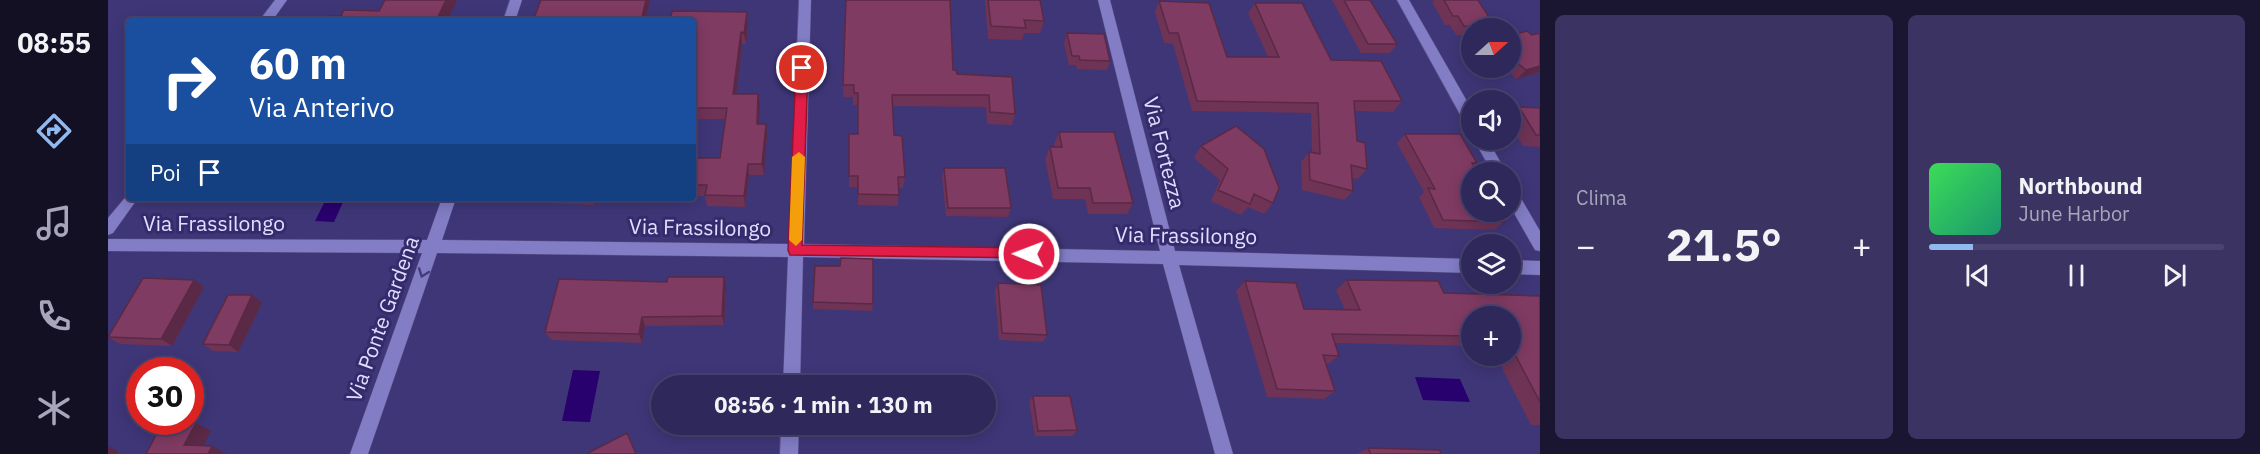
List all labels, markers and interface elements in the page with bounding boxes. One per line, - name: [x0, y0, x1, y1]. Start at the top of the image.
- north arrow: [1461, 18, 1521, 78]
- map controls: [1461, 18, 1521, 366]
- text: 08:55: [17, 25, 91, 60]
- text: 60 m: [249, 36, 347, 91]
- icon: right: [150, 42, 228, 120]
- pin: [776, 42, 827, 93]
- icon: arrive: [785, 51, 818, 84]
- text: Via Anterivo: [249, 89, 395, 124]
- button: sound: [1461, 90, 1521, 150]
- street label: Via Fortezza: [1138, 94, 1192, 212]
- icon: directions: [33, 110, 75, 152]
- icon: arrive: [193, 156, 226, 189]
- text: Poi: [150, 158, 181, 187]
- button: search: [1461, 162, 1521, 222]
- text: Northbound: [2019, 171, 2143, 200]
- text: Clima: [1576, 184, 1627, 211]
- text: June Harbor: [2019, 200, 2129, 227]
- icon: music: [33, 202, 75, 244]
- street label: Via Frassilongo: [143, 209, 285, 237]
- street label: Via Frassilongo: [629, 212, 771, 242]
- text: 21.5°: [1666, 215, 1782, 273]
- street label: Via Frassilongo: [1115, 220, 1257, 250]
- position arrow: [997, 222, 1061, 286]
- text: −: [1576, 224, 1596, 267]
- text: +: [1852, 224, 1871, 267]
- street label: Via Ponte Gardena: [339, 232, 425, 405]
- button: layers: [1461, 234, 1521, 294]
- icon: previous: [1961, 259, 1994, 292]
- icon: pause: [2060, 259, 2093, 292]
- icon: next: [2158, 259, 2191, 292]
- one-way arrow: [418, 267, 431, 278]
- icon: phone: [33, 295, 75, 337]
- button: +: [1461, 306, 1521, 366]
- speed limit sign: 30: [126, 357, 204, 435]
- icon: climate: [33, 387, 75, 429]
- text: 08:56 · 1 min · 130 m: [714, 390, 933, 419]

